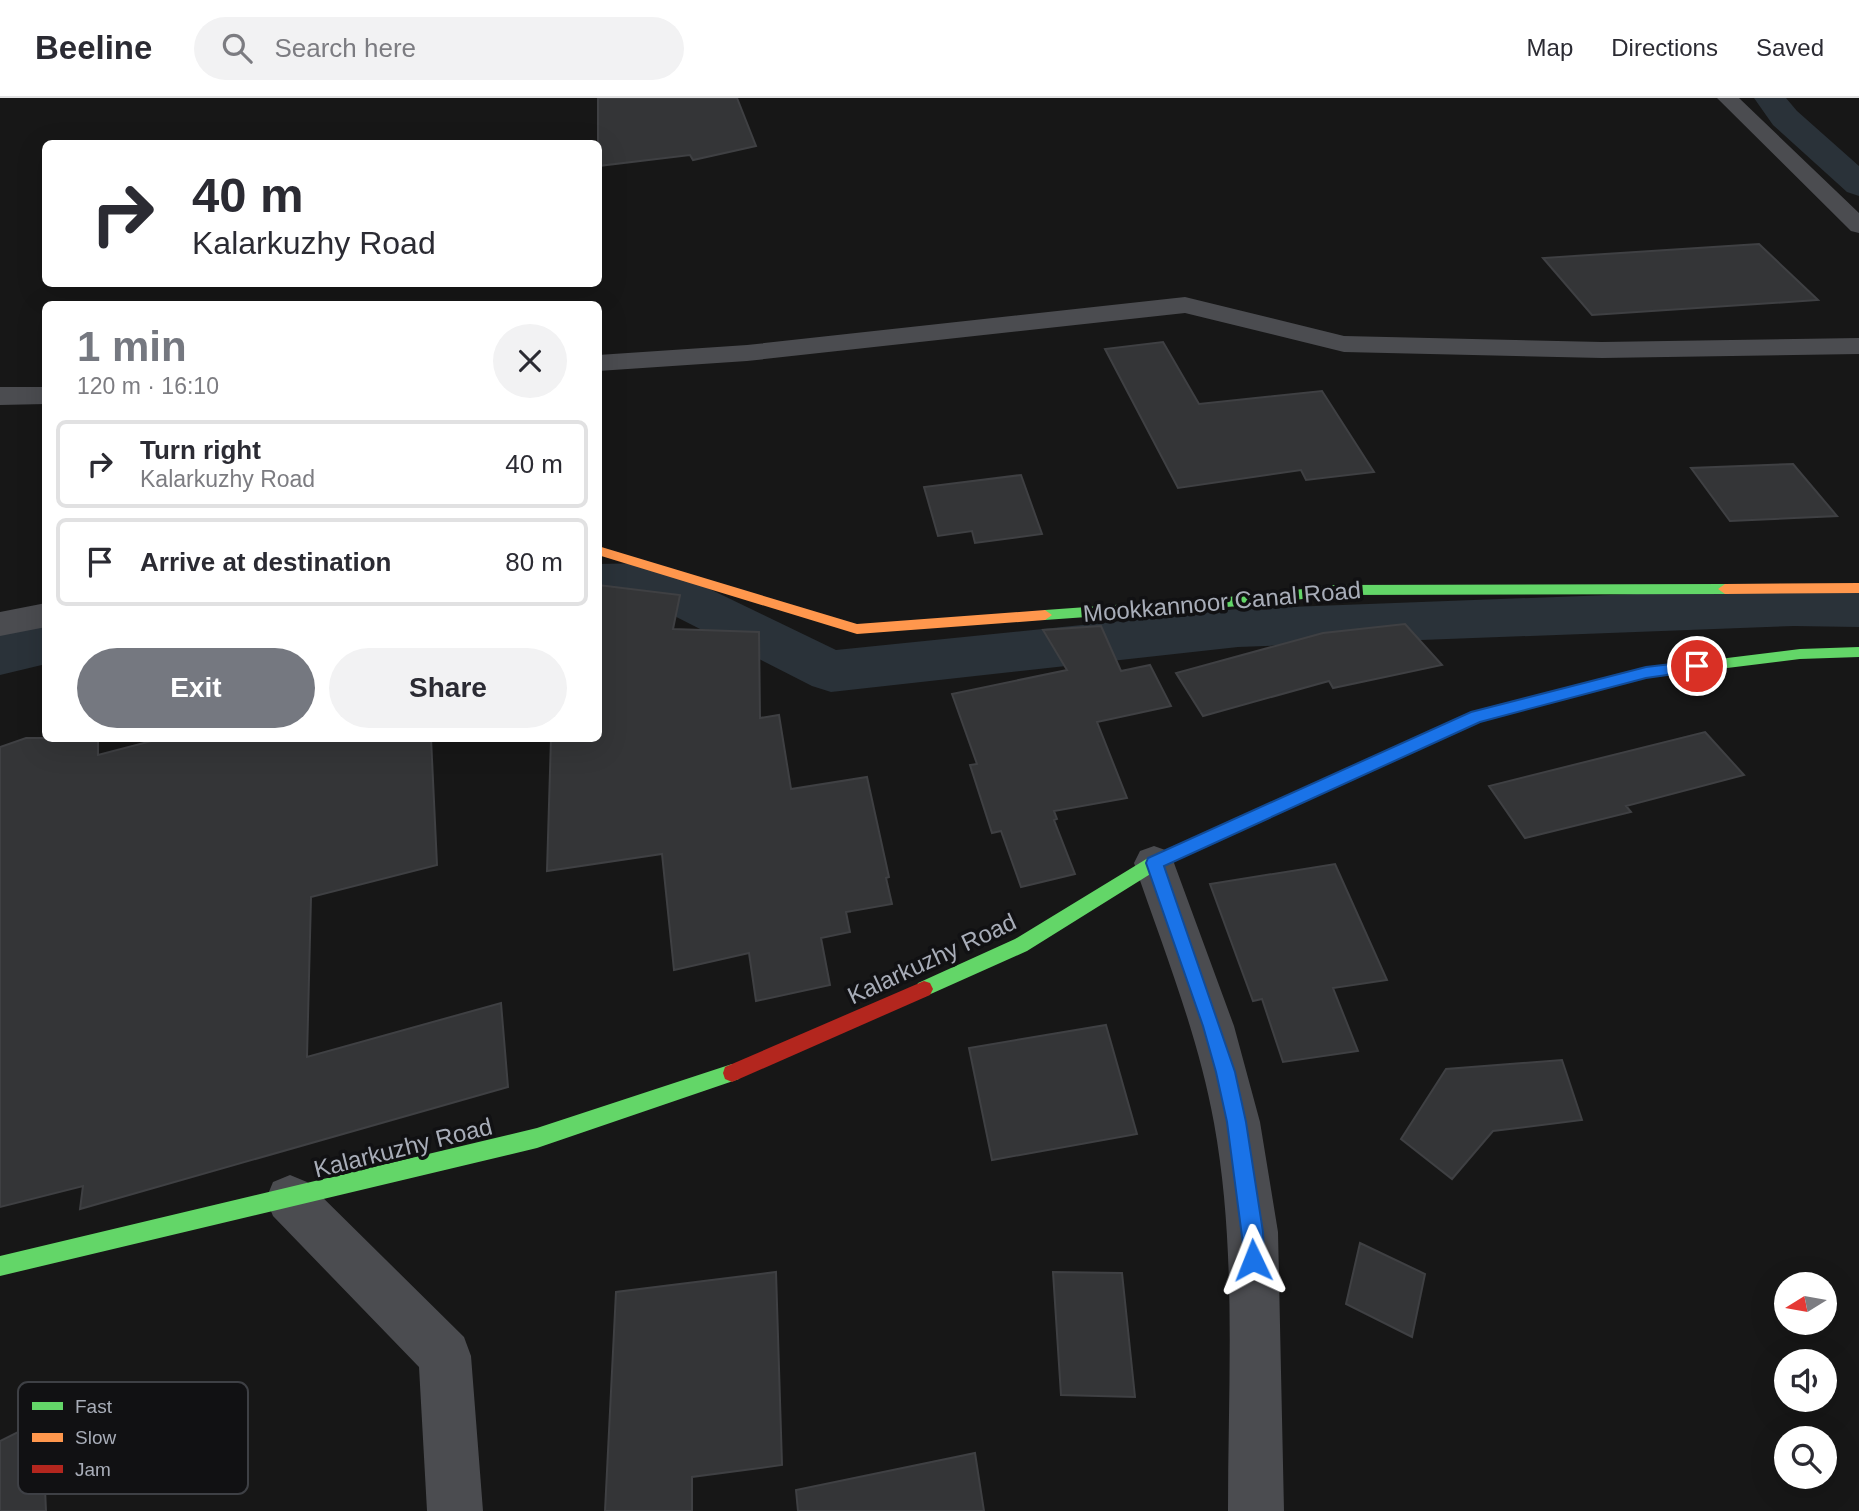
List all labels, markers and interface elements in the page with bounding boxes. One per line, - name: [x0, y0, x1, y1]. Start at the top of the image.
- search box: [194, 17, 684, 80]
- text: Beeline: [35, 29, 152, 66]
- icon: search: [218, 29, 256, 67]
- text: Search here: [274, 33, 416, 63]
- text: Map: [1527, 34, 1573, 61]
- text: Directions: [1611, 34, 1718, 61]
- text: Saved: [1756, 34, 1824, 61]
- icon: right: [77, 168, 168, 259]
- text: 40 m: [192, 168, 304, 222]
- text: Kalarkuzhy Road: [192, 225, 436, 261]
- text: 1 min: [77, 323, 187, 370]
- button: close: [493, 324, 567, 398]
- text: 120 m · 16:10: [77, 373, 219, 399]
- text: Turn right: [140, 435, 261, 465]
- icon: right: [81, 445, 119, 483]
- text: 40 m: [505, 449, 563, 479]
- text: Kalarkuzhy Road: [140, 466, 315, 492]
- icon: arrive: [81, 543, 119, 581]
- text: Arrive at destination: [140, 547, 391, 577]
- text: 80 m: [505, 547, 563, 577]
- street label: Mookkannoor Canal Road: [1082, 576, 1362, 627]
- pin: [1667, 636, 1727, 696]
- icon: arrive: [1678, 647, 1716, 685]
- button: Exit: [77, 648, 315, 728]
- button: Share: [329, 648, 567, 728]
- street label: Kalarkuzhy Road: [843, 908, 1020, 1009]
- street label: Kalarkuzhy Road: [311, 1112, 495, 1183]
- position arrow: [1216, 1223, 1290, 1297]
- north arrow: [1774, 1272, 1838, 1335]
- map controls: [1774, 1272, 1837, 1489]
- button: sound: [1774, 1349, 1837, 1412]
- legend: [18, 1382, 248, 1494]
- text: Fast: [75, 1396, 113, 1417]
- button: search: [1774, 1426, 1837, 1489]
- text: Slow: [75, 1427, 116, 1448]
- text: Jam: [75, 1459, 111, 1480]

